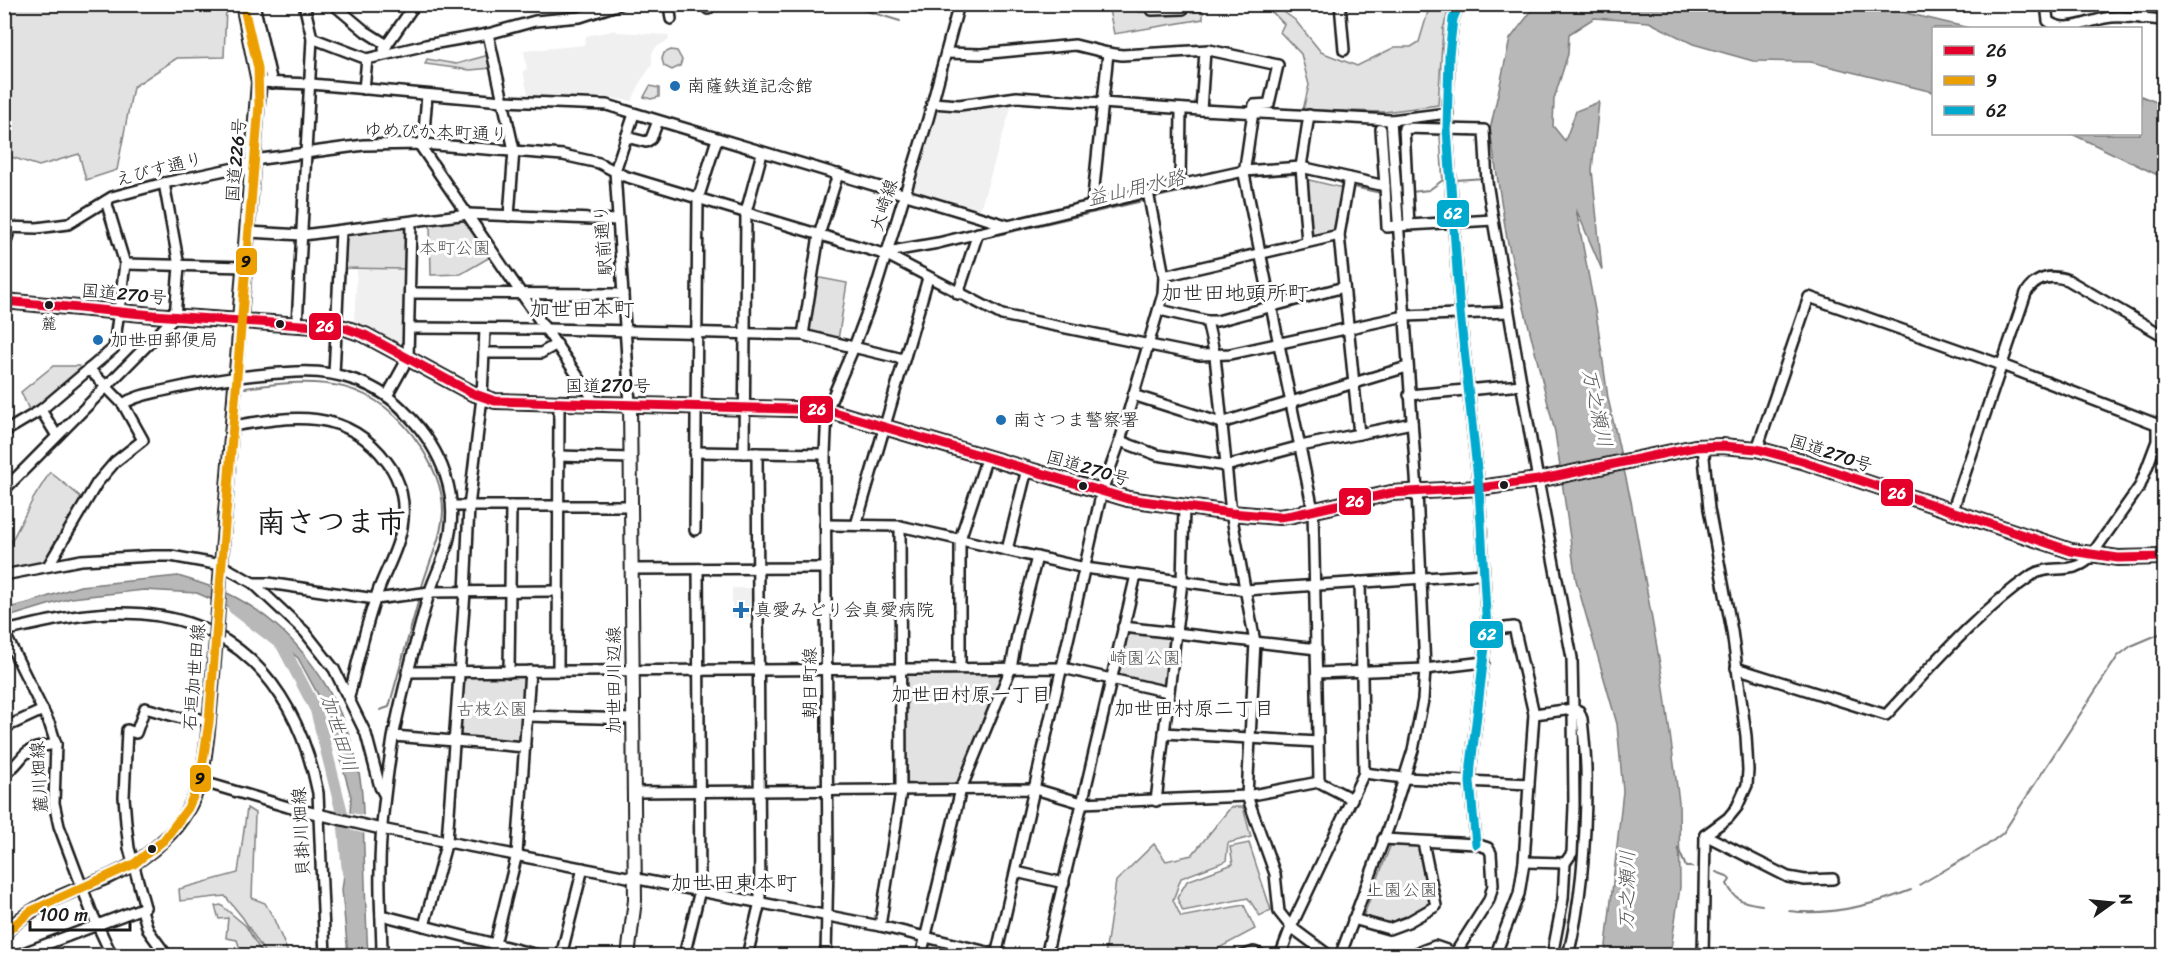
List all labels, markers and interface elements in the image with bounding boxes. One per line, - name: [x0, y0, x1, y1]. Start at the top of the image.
- legend: [1932, 27, 2142, 135]
- text: 26: [1986, 35, 2007, 67]
- text: 9: [1986, 65, 1997, 97]
- place label: 南薩鉄道記念館: [687, 70, 813, 102]
- marker: 南薩鉄道記念館: [668, 79, 682, 93]
- text: 62: [1986, 95, 2007, 127]
- street label: ゆめぴか本町通り: [363, 113, 509, 151]
- street label: 国道226号: [216, 116, 256, 204]
- street label: えびす通り: [112, 143, 206, 195]
- water label: 益山用水路: [1083, 159, 1190, 216]
- street label: 大崎線: [861, 175, 907, 235]
- line badge: 62: [1436, 199, 1470, 228]
- text: 62: [1443, 199, 1463, 228]
- street label: 駅前通り: [585, 203, 621, 277]
- park label: 本町公園: [419, 232, 491, 264]
- line badge: 9: [235, 247, 258, 276]
- text: 9: [241, 247, 251, 276]
- street label: 国道270号: [80, 274, 168, 314]
- district label: 加世田地頭所町: [1162, 274, 1309, 312]
- district label: 加世田本町: [530, 290, 635, 328]
- marker: 麓: [43, 299, 55, 311]
- place label: 麓: [41, 309, 57, 338]
- line badge: 26: [308, 312, 342, 341]
- text: 26: [315, 312, 334, 341]
- unlabelled marker: [274, 318, 286, 330]
- place label: 加世田郵便局: [110, 324, 218, 356]
- marker: 加世田郵便局: [91, 333, 105, 347]
- water label: 万之瀬川: [1572, 365, 1622, 451]
- street label: 国道270号: [565, 370, 651, 402]
- line badge: 26: [799, 395, 834, 424]
- text: 26: [807, 395, 826, 424]
- place label: 南さつま警察署: [1013, 404, 1139, 436]
- marker: 南さつま警察署: [994, 413, 1008, 427]
- street label: 国道270号: [1785, 424, 1877, 482]
- street label: 国道270号: [1042, 441, 1134, 495]
- line badge: 26: [1880, 478, 1914, 507]
- unlabelled marker: [1498, 479, 1510, 491]
- text: 26: [1887, 479, 1906, 508]
- unlabelled marker: [1077, 480, 1089, 492]
- line badge: 26: [1338, 487, 1372, 516]
- text: 26: [1345, 487, 1364, 516]
- district label: 南さつま市: [256, 495, 406, 549]
- place label: 真愛みどり会真愛病院: [754, 594, 934, 626]
- marker: 真愛みどり会真愛病院: [732, 601, 750, 619]
- line badge: 62: [1469, 620, 1504, 649]
- text: 62: [1477, 620, 1497, 649]
- street label: 石垣加世田線: [173, 622, 215, 732]
- street label: 加世田川辺線: [598, 626, 630, 734]
- park label: 崎園公園: [1109, 642, 1181, 674]
- street label: 朝日町線: [794, 647, 826, 719]
- district label: 加世田村原一丁目: [891, 677, 1051, 712]
- water label: 加世田川: [311, 690, 367, 776]
- district label: 加世田村原二丁目: [1114, 691, 1274, 726]
- park label: 古枝公園: [456, 693, 528, 725]
- street label: 麓川畑線: [21, 740, 57, 814]
- line badge: 9: [189, 764, 212, 793]
- text: 9: [195, 764, 205, 793]
- street label: 貝掛川畑線: [283, 786, 319, 878]
- unlabelled marker: [146, 843, 158, 855]
- water label: 万之瀬川: [1609, 850, 1645, 930]
- district label: 加世田東本町: [671, 864, 797, 902]
- north arrow: [2082, 873, 2142, 933]
- park label: 上園公園: [1366, 874, 1438, 906]
- text: N: [2110, 889, 2142, 909]
- scale bar: [30, 894, 130, 932]
- text: 100 m: [39, 899, 88, 931]

